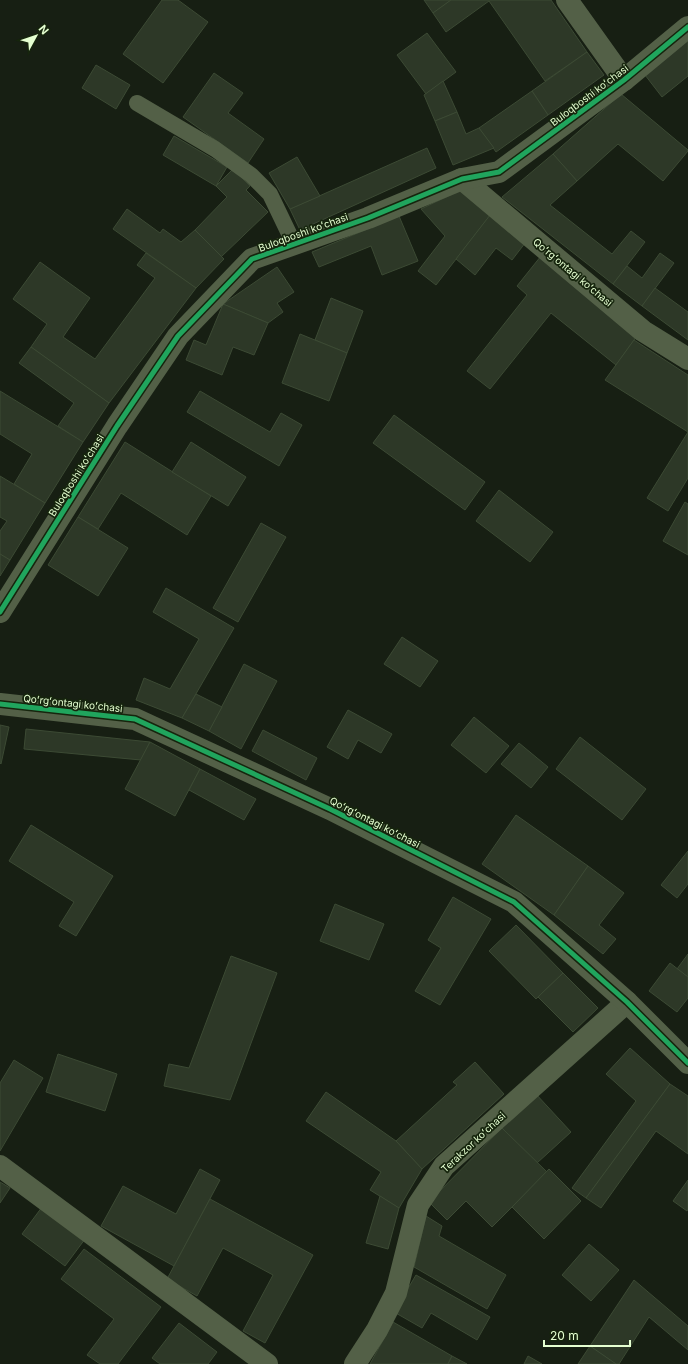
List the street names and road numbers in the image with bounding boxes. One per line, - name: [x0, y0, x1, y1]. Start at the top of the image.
- street label: Buloqboshi koʻchasi: [548, 62, 630, 128]
- street label: Buloqboshi koʻchasi: [257, 210, 349, 254]
- street label: Qoʻrgʻontagi koʻchasi: [531, 235, 615, 309]
- street label: Buloqboshi koʻchasi: [46, 432, 106, 518]
- street label: Qoʻrgʻontagi koʻchasi: [23, 692, 123, 714]
- street label: Qoʻrgʻontagi koʻchasi: [328, 794, 422, 850]
- street label: Terakzor koʻchasi: [438, 1109, 508, 1175]

